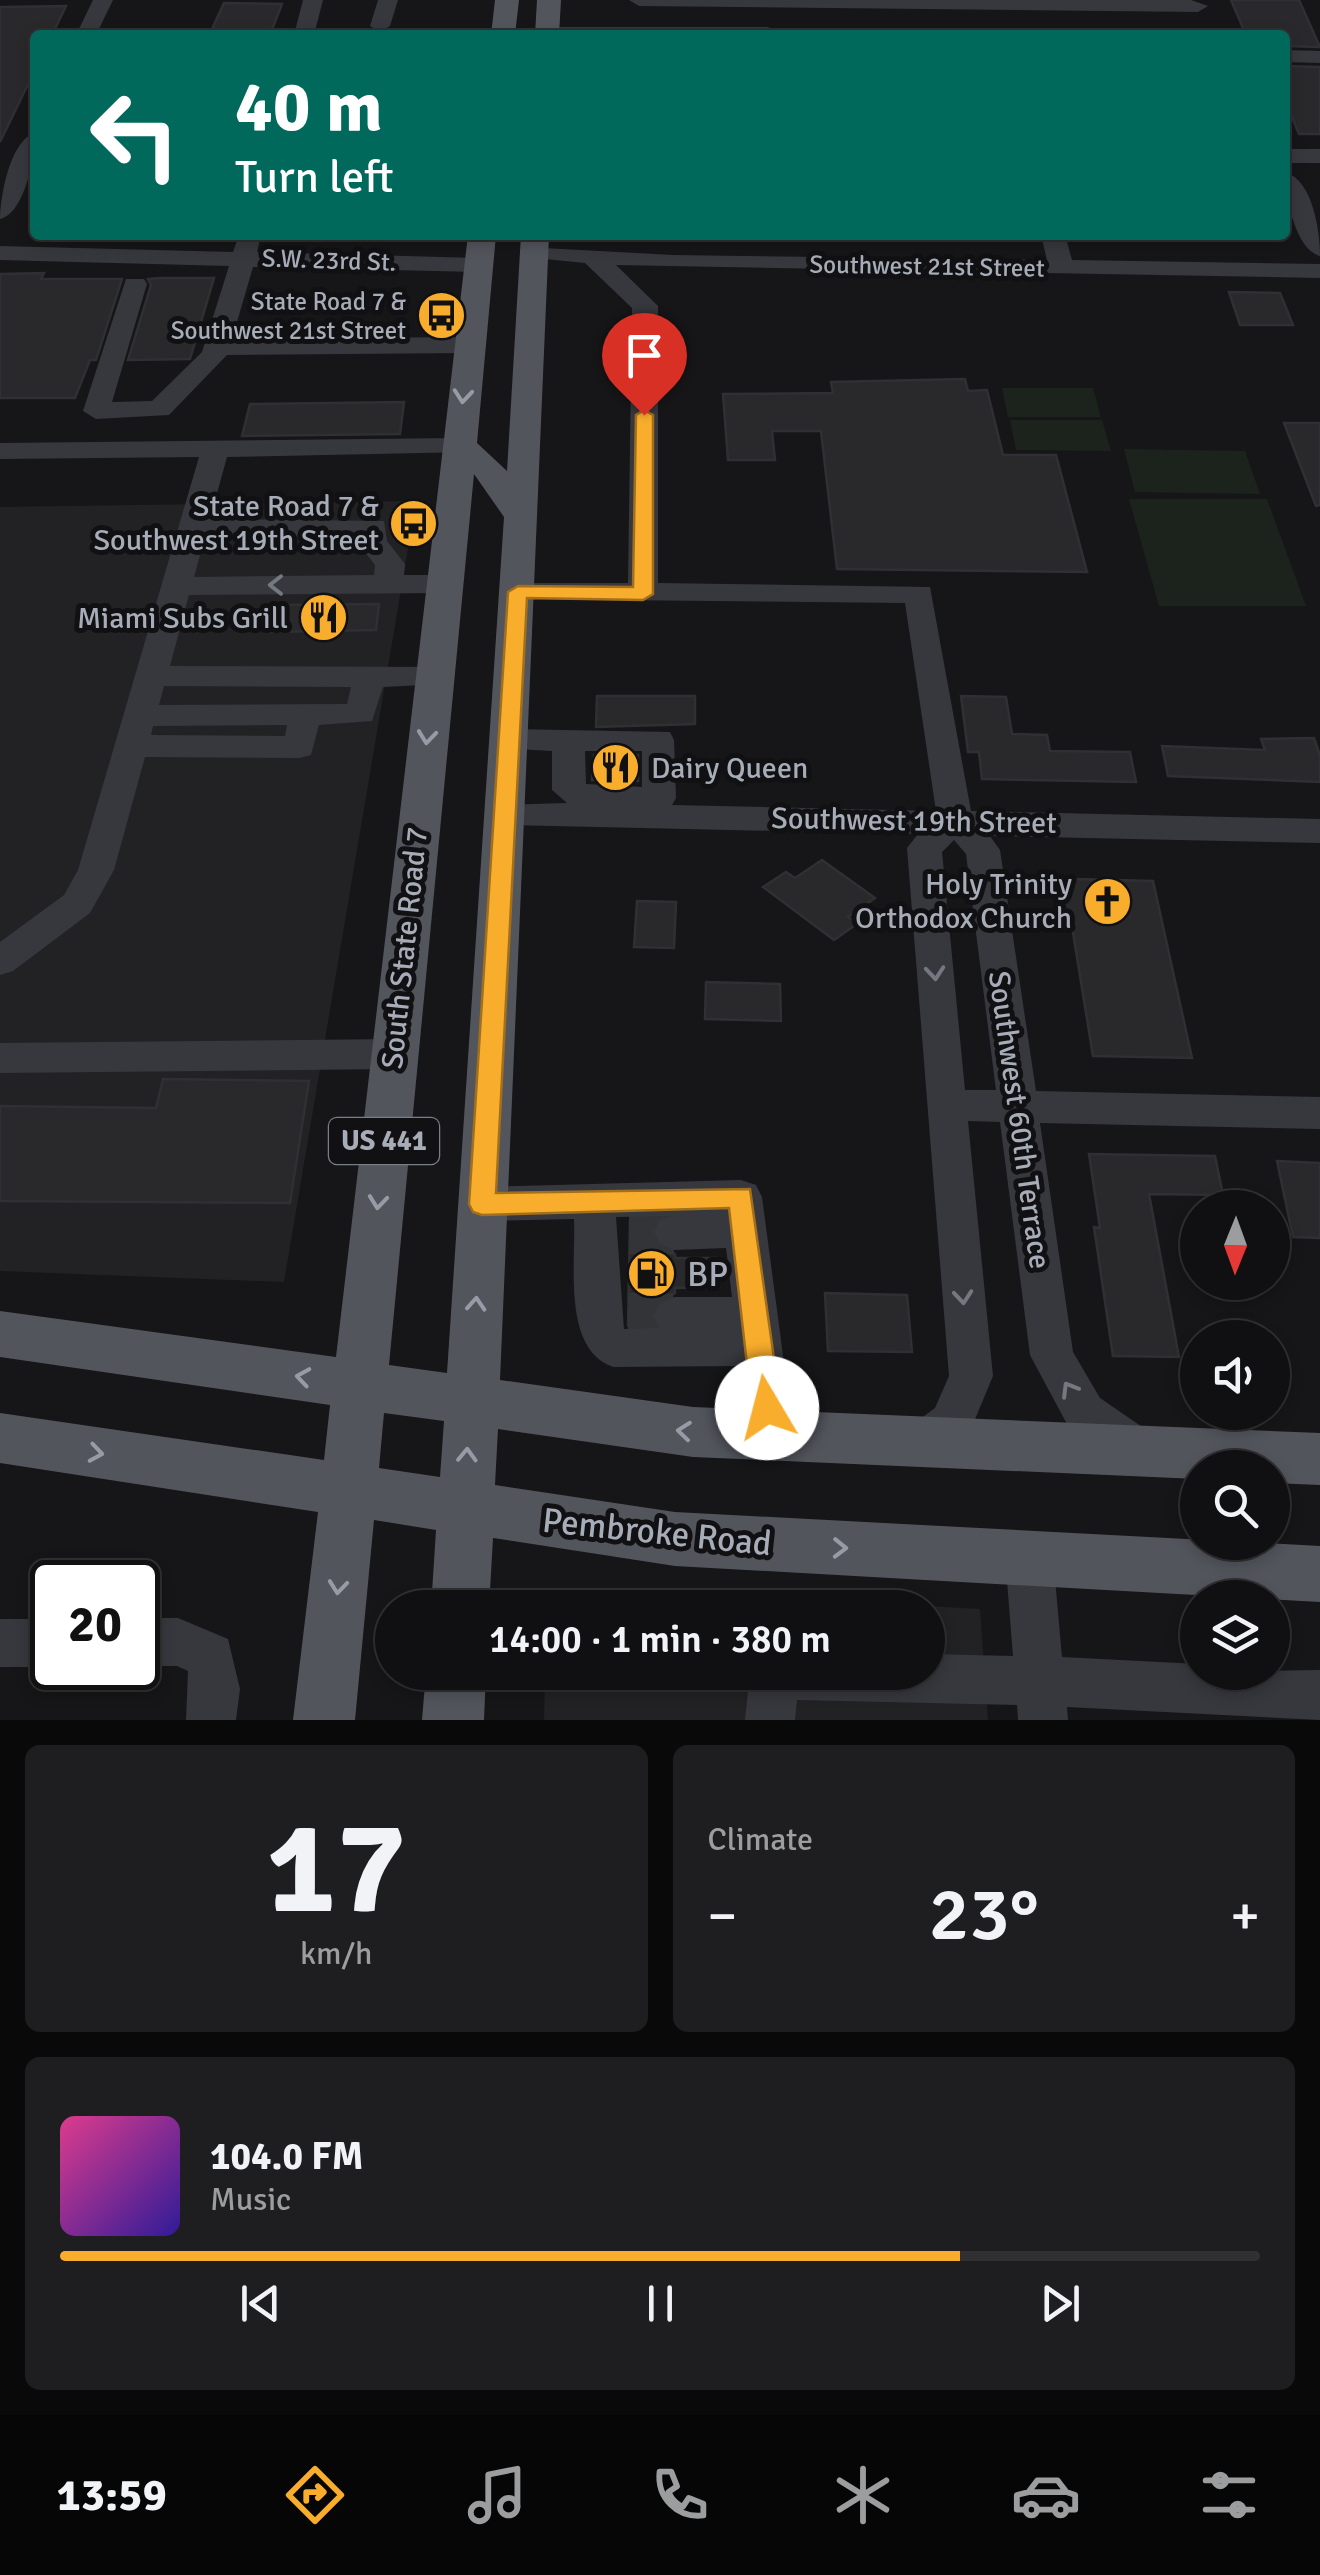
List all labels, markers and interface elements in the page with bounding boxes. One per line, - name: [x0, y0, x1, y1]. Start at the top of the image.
- text: 40 m: [235, 64, 383, 150]
- icon: left: [70, 70, 200, 200]
- text: Turn left: [235, 150, 394, 205]
- street label: S.W. 23rd St.: [261, 242, 397, 278]
- street label: Southwest 21st Street: [809, 248, 1045, 284]
- place label: State Road 7 & Southwest 21st Street: [171, 286, 406, 346]
- bus stop icon: State Road 7 & Southwest 21st Street: [415, 289, 467, 341]
- pin: [602, 313, 687, 416]
- icon: arrive: [617, 328, 672, 383]
- one-way arrow: [453, 389, 475, 405]
- place label: State Road 7 & Southwest 19th Street: [93, 488, 379, 559]
- bus stop icon: State Road 7 & Southwest 19th Street: [388, 497, 440, 549]
- one-way arrow: [267, 574, 282, 596]
- restaurant icon: Miami Subs Grill: [297, 592, 349, 644]
- place label: Miami Subs Grill: [77, 600, 288, 637]
- one-way arrow: [417, 730, 438, 746]
- restaurant icon: Dairy Queen: [590, 742, 642, 794]
- place label: Dairy Queen: [651, 750, 808, 787]
- street label: Southwest 19th Street: [771, 800, 1057, 842]
- street label: South State Road 7: [374, 825, 436, 1071]
- place label: Holy Trinity Orthodox Church: [855, 866, 1072, 937]
- church icon: Holy Trinity Orthodox Church: [1081, 875, 1133, 927]
- one-way arrow: [923, 966, 945, 982]
- street label: Southwest 60th Terrace: [980, 969, 1058, 1271]
- road number: US 441: [329, 1118, 439, 1164]
- north arrow: [1180, 1190, 1290, 1300]
- map controls: [1180, 1190, 1290, 1690]
- one-way arrow: [368, 1194, 389, 1210]
- fuel station icon: BP: [626, 1248, 678, 1300]
- place label: BP: [687, 1253, 728, 1296]
- one-way arrow: [952, 1290, 974, 1306]
- one-way arrow: [464, 1296, 486, 1312]
- button: sound: [1180, 1320, 1290, 1430]
- position arrow: [715, 1356, 819, 1460]
- one-way arrow: [295, 1368, 311, 1389]
- one-way arrow: [1062, 1382, 1081, 1400]
- one-way arrow: [676, 1421, 692, 1442]
- one-way arrow: [88, 1442, 105, 1463]
- one-way arrow: [456, 1446, 477, 1462]
- button: search: [1180, 1450, 1290, 1560]
- street label: Pembroke Road: [540, 1499, 774, 1565]
- one-way arrow: [832, 1538, 848, 1559]
- speed limit sign: 20: [30, 1560, 160, 1690]
- one-way arrow: [328, 1580, 349, 1596]
- button: layers: [1180, 1580, 1290, 1690]
- text: 14:00 · 1 min · 380 m: [489, 1616, 831, 1663]
- text: 17: [266, 1789, 406, 1949]
- text: Climate: [708, 1820, 813, 1859]
- text: 23°: [929, 1868, 1039, 1961]
- text: −: [708, 1882, 737, 1950]
- text: +: [1230, 1882, 1260, 1950]
- text: km/h: [300, 1934, 372, 1973]
- text: 104.0 FM: [210, 2133, 363, 2180]
- text: Music: [210, 2180, 291, 2219]
- icon: previous: [233, 2276, 288, 2331]
- icon: pause: [633, 2276, 688, 2331]
- icon: next: [1033, 2276, 1088, 2331]
- icon: directions: [280, 2460, 350, 2530]
- icon: music: [462, 2460, 532, 2530]
- icon: phone: [645, 2460, 715, 2530]
- icon: climate: [828, 2460, 898, 2530]
- icon: car: [1011, 2460, 1081, 2530]
- icon: filters: [1194, 2460, 1264, 2530]
- text: 13:59: [56, 2468, 167, 2523]

